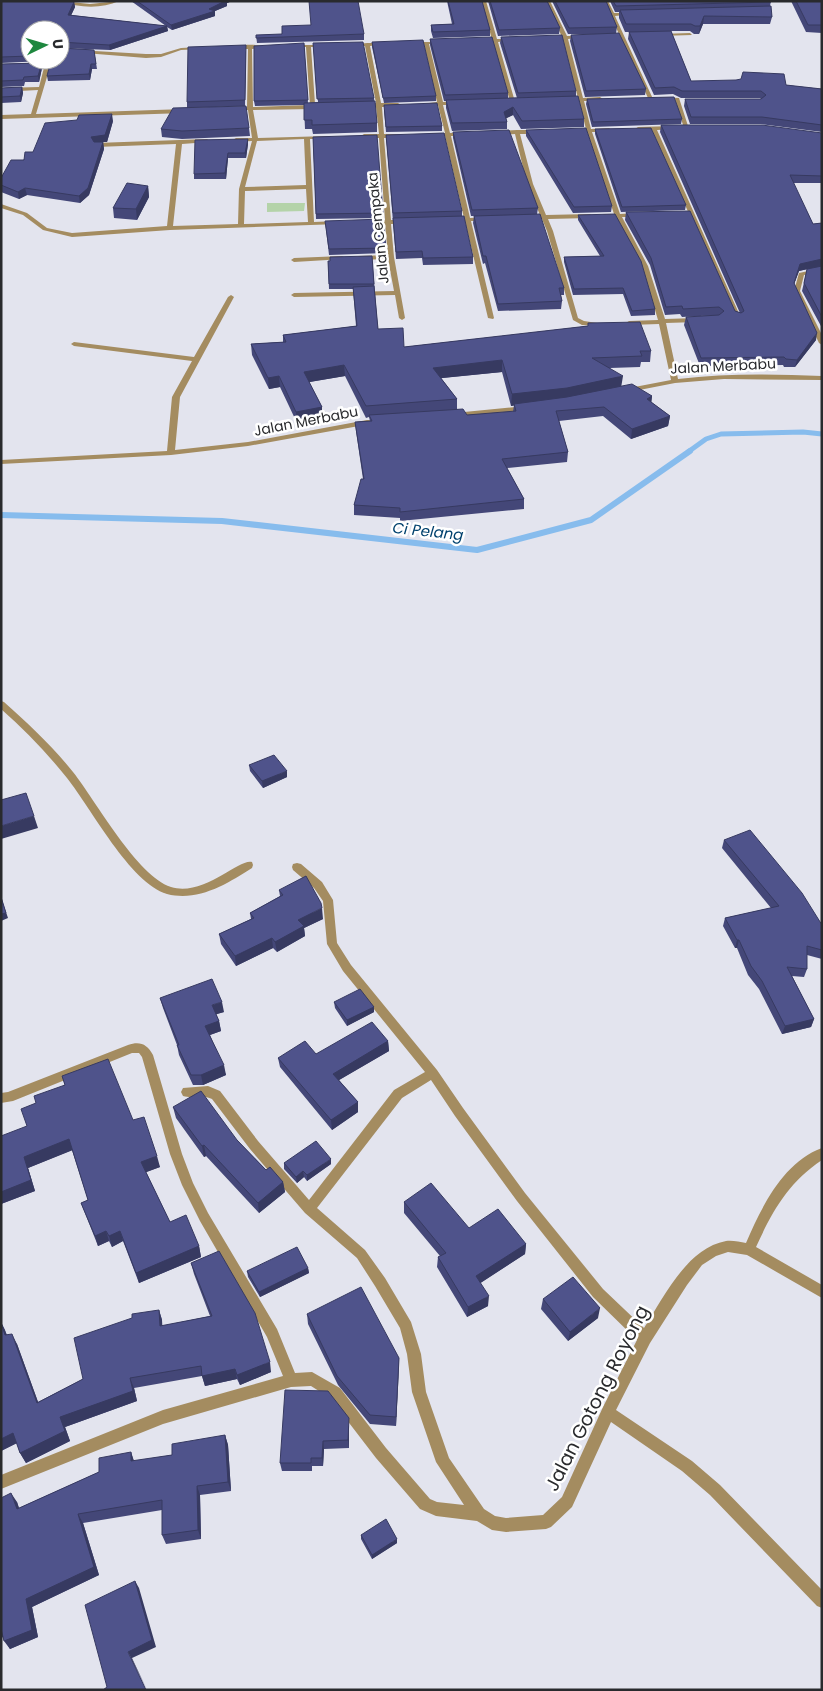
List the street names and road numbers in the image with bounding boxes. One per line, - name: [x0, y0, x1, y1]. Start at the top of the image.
- street label: Jalan Cempaka: [362, 171, 394, 285]
- street label: Jalan Merbabu: [670, 353, 776, 379]
- street label: Jalan Merbabu: [252, 401, 360, 441]
- street label: Jalan Gotong Royong: [538, 1300, 656, 1496]

